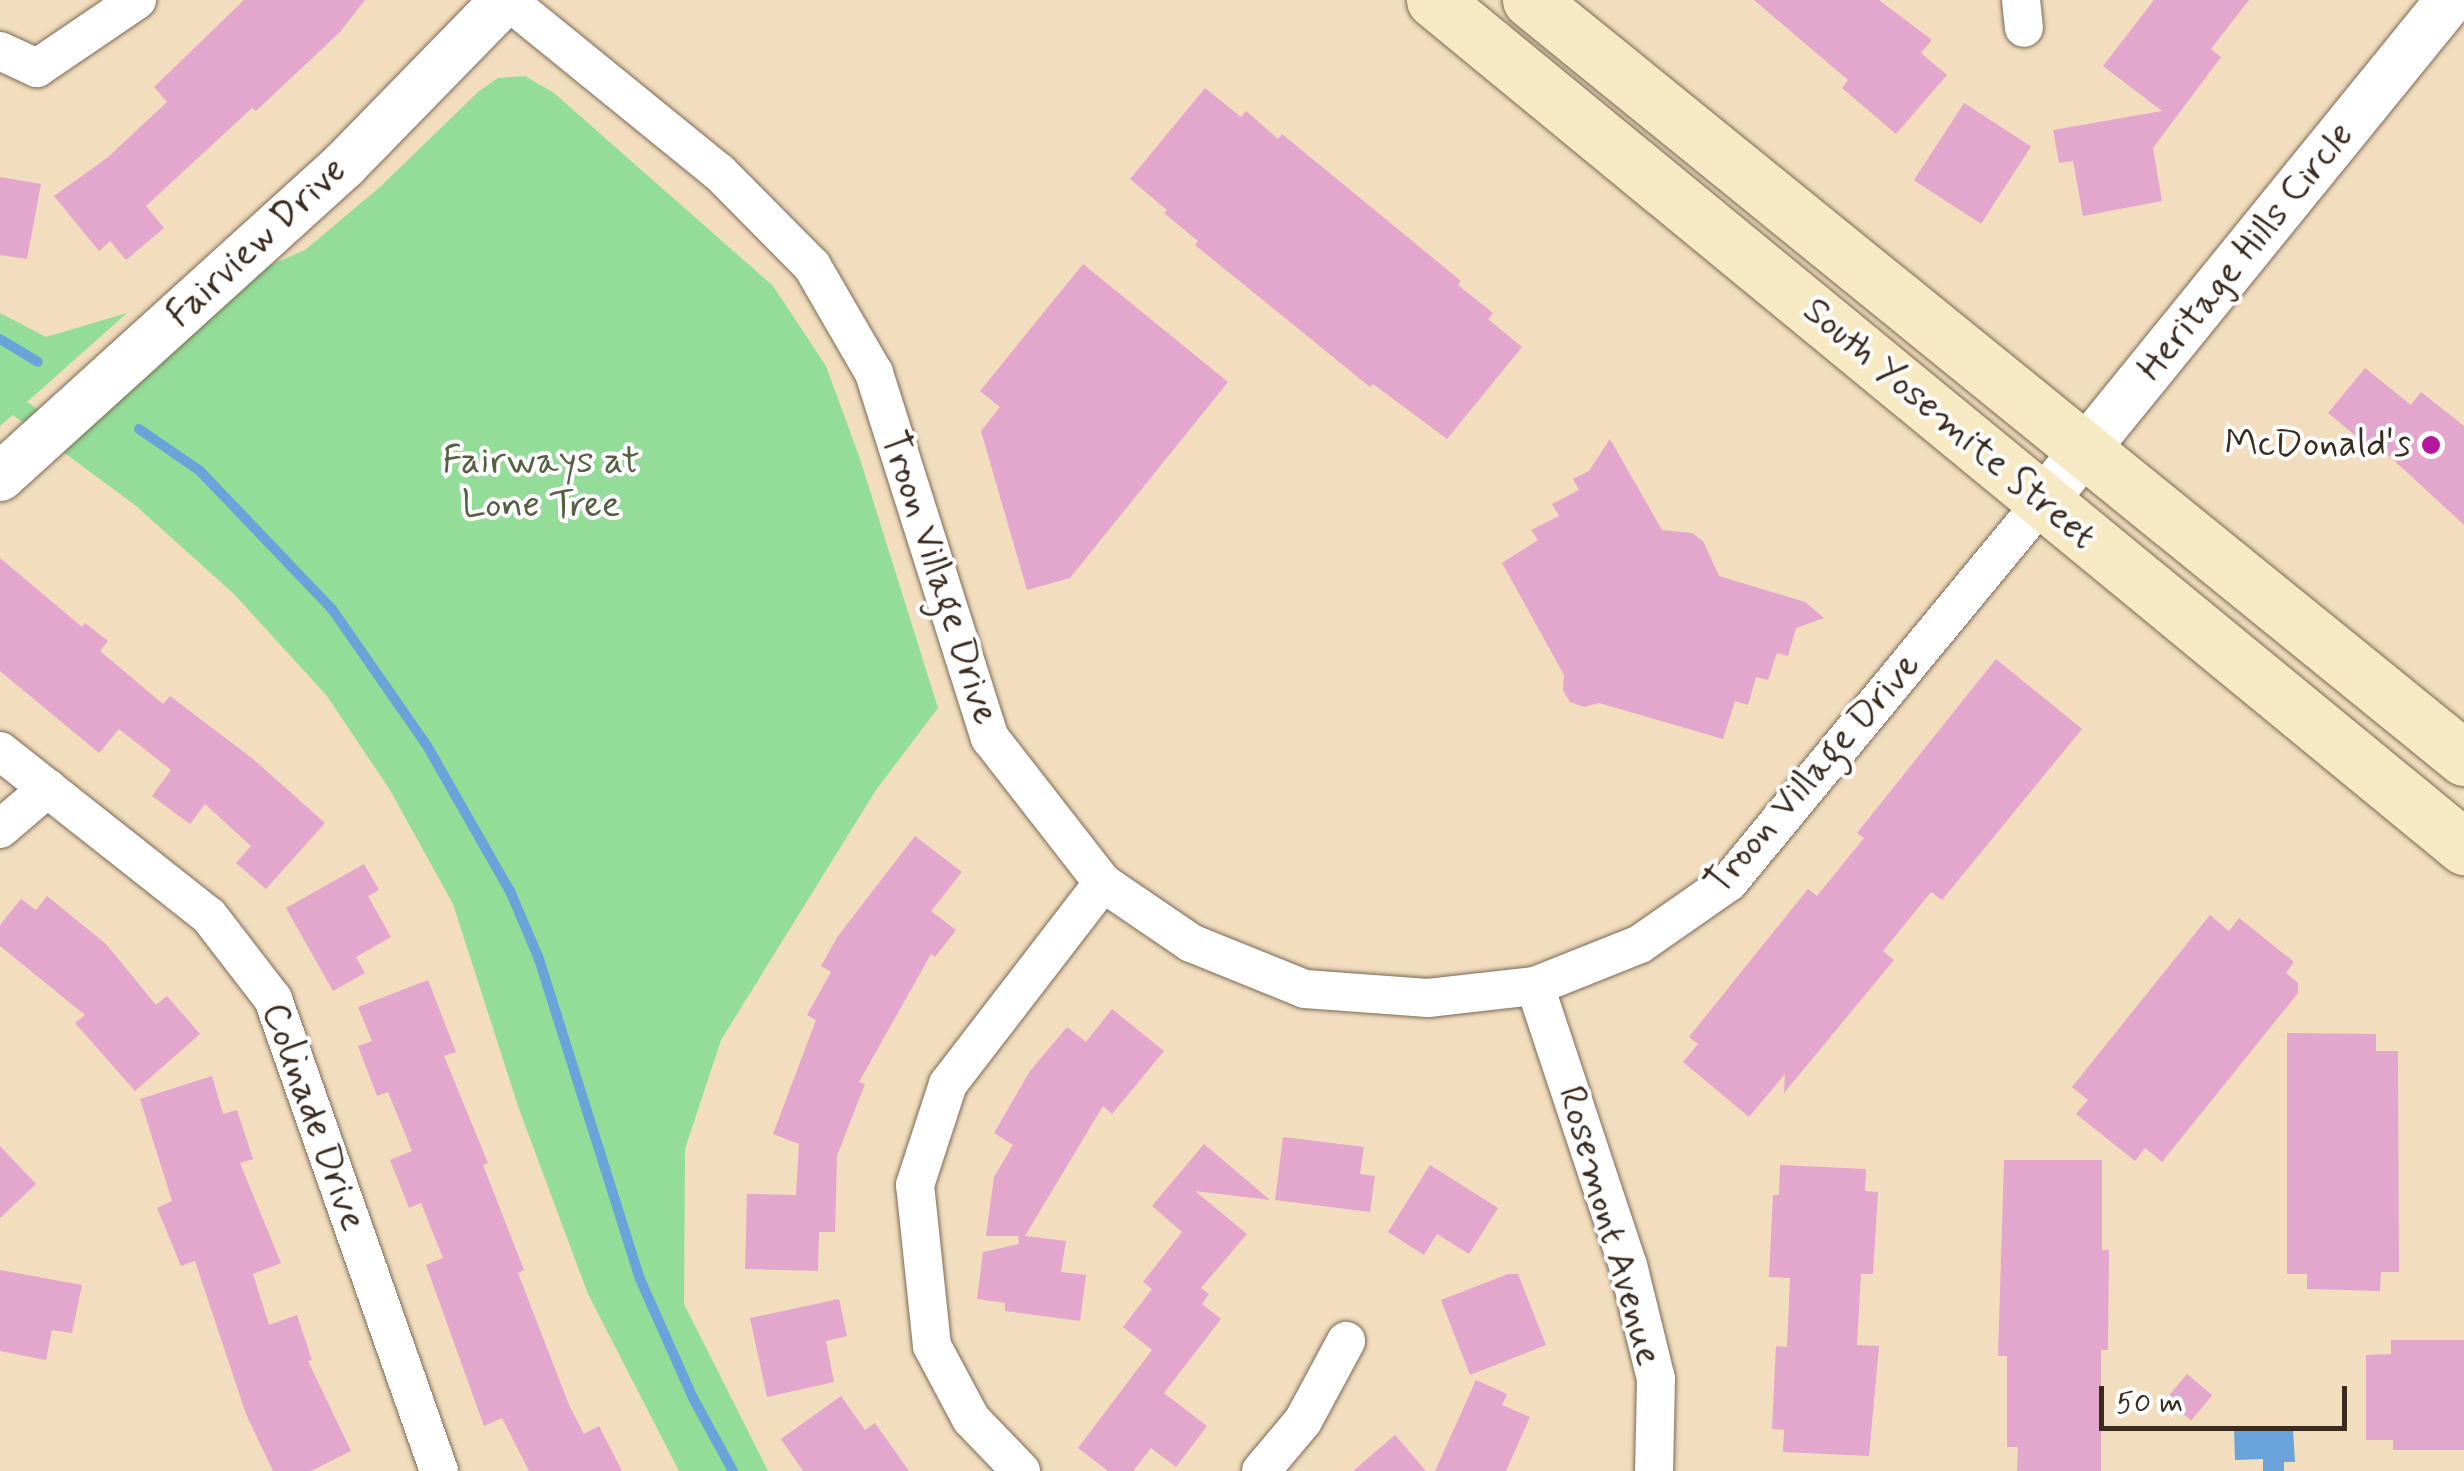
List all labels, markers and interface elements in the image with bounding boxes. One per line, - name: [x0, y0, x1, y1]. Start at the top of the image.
- street label: Heritage Hills Circle: [2126, 112, 2366, 392]
- street label: Fairview Drive: [158, 149, 356, 337]
- street label: South Yosemite Street: [1791, 286, 2107, 562]
- place label: McDonald's: [2224, 422, 2411, 468]
- street label: Troon Village Drive: [872, 431, 1006, 725]
- marker: McDonald's: [2420, 434, 2442, 456]
- park label: Fairways at Lone Tree: [440, 439, 642, 528]
- street label: Troon Village Drive: [1699, 648, 1927, 900]
- street label: Colinade Drive: [252, 999, 374, 1235]
- street label: Rosemont Avenue: [1547, 1080, 1671, 1372]
- scale bar: [2104, 1366, 2352, 1428]
- text: 50 m: [2116, 1384, 2183, 1423]

